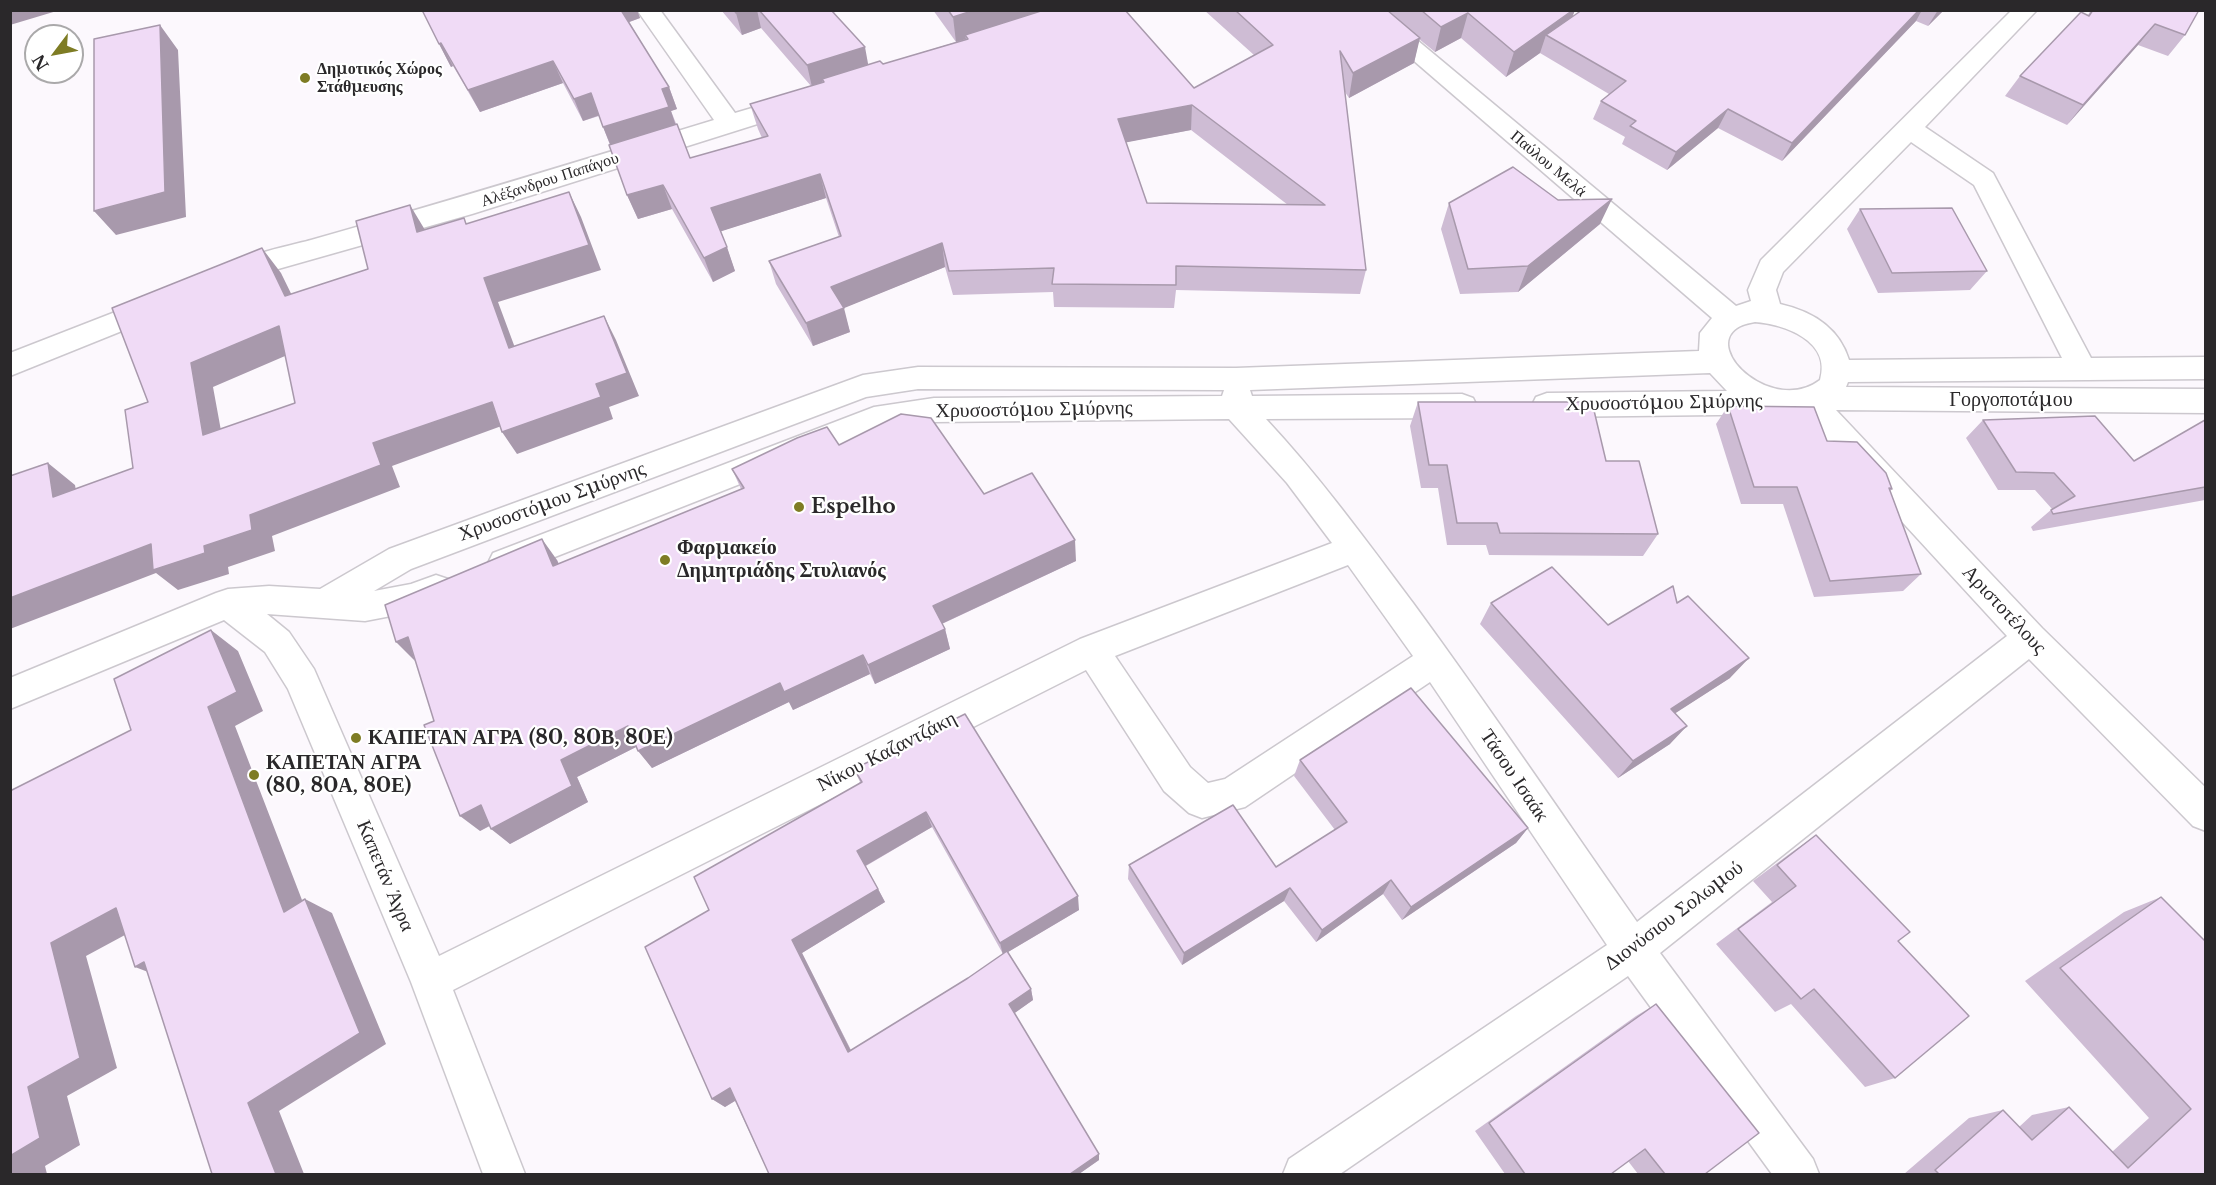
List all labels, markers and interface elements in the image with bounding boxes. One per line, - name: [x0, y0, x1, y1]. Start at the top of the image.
- north arrow: [24, 24, 84, 84]
- text: N: [28, 51, 53, 74]
- place label: Δημοτικός Χώρος Στάθμευσης: [317, 59, 442, 97]
- marker: Δημοτικός Χώρος Στάθμευσης: [298, 71, 312, 85]
- street label: Παύλου Μελά: [1506, 127, 1590, 201]
- street label: Αλέξανδρου Παπάγου: [479, 149, 621, 211]
- street label: Γοργοποτάμου: [1949, 388, 2073, 412]
- street label: Χρυσοστόμου Σμύρνης: [1565, 389, 1763, 417]
- street label: Χρυσοστόμου Σμύρνης: [935, 396, 1133, 424]
- street label: Χρυσοστόμου Σμύρνης: [455, 457, 649, 547]
- place label: Espelho: [811, 495, 896, 519]
- marker: Espelho: [792, 500, 806, 514]
- place label: Φαρμακείο Δημητριάδης Στυλιανός: [677, 536, 886, 583]
- marker: Φαρμακείο Δημητριάδης Στυλιανός: [658, 553, 672, 567]
- street label: Αριστοτέλους: [1957, 561, 2051, 659]
- street label: Νίκου Καζαντζάκη: [813, 707, 961, 797]
- street label: Τάσου Ισαάκ: [1474, 725, 1554, 827]
- place label: ΚΑΠΕΤΑΝ ΑΓΡΑ (80, 80Β, 80Ε): [368, 726, 673, 750]
- marker: ΚΑΠΕΤΑΝ ΑΓΡΑ (80, 80Β, 80Ε): [349, 731, 363, 745]
- place label: ΚΑΠΕΤΑΝ ΑΓΡΑ (80, 80Α, 80Ε): [266, 751, 421, 798]
- marker: ΚΑΠΕΤΑΝ ΑΓΡΑ (80, 80Α, 80Ε): [247, 768, 261, 782]
- street label: Καπετάν Άγρα: [351, 817, 419, 935]
- street label: Διονύσιου Σολωμού: [1600, 856, 1748, 976]

